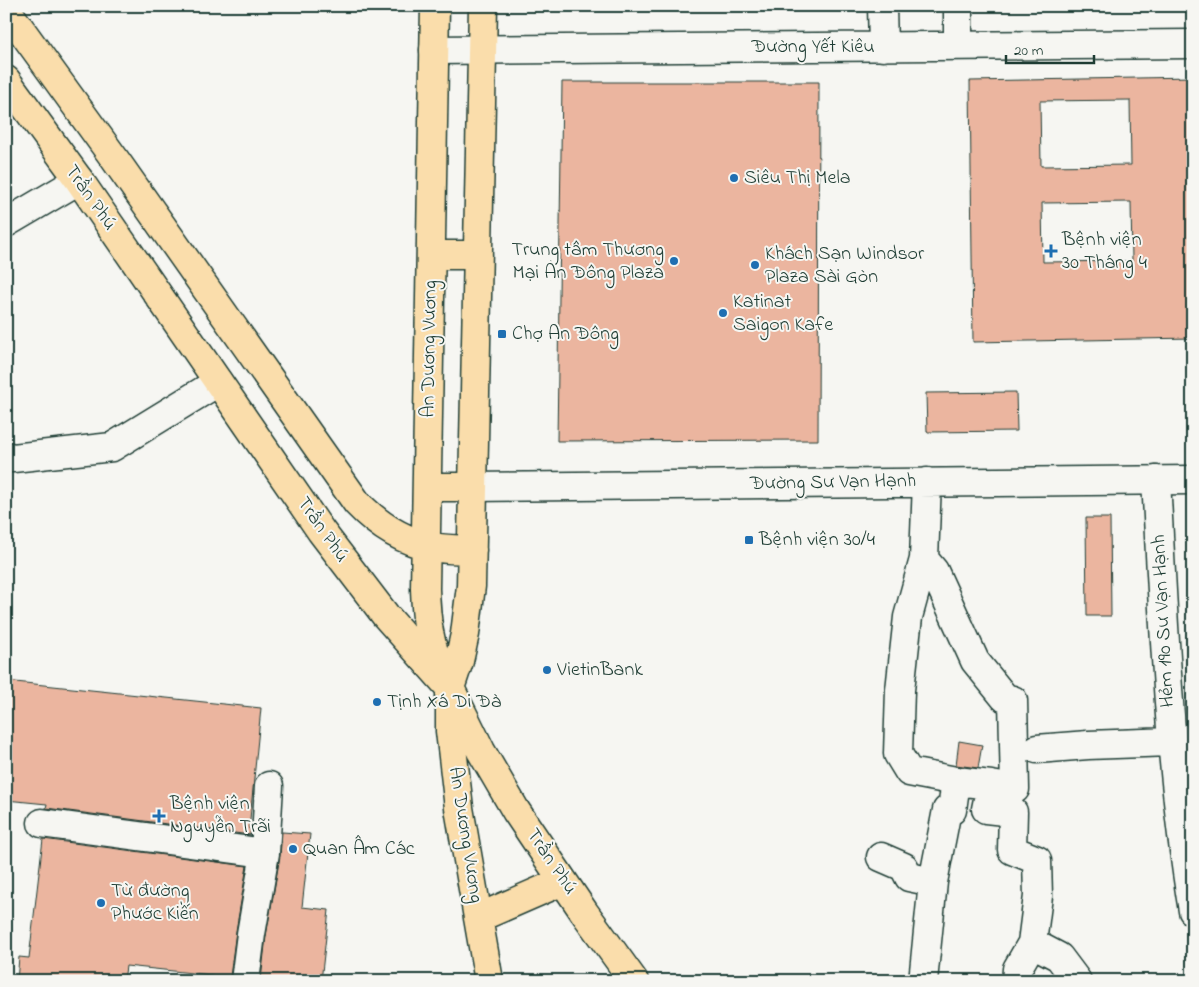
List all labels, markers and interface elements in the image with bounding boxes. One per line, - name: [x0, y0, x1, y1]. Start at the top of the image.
- scale bar: [1006, 32, 1094, 64]
- street label: Đường Yết Kiêu: [750, 33, 875, 63]
- text: 20 m: [1014, 40, 1044, 62]
- street label: Trần Phú: [57, 159, 123, 237]
- place label: Siêu Thị Mela: [744, 164, 851, 193]
- marker: Siêu Thị Mela: [728, 172, 740, 184]
- place label: Bệnh viện 30 Tháng 4: [1061, 226, 1147, 279]
- place label: Trung tâm Thương Mại An Đông Plaza: [511, 236, 664, 289]
- place label: Khách Sạn Windsor Plaza Sài Gòn: [765, 240, 925, 292]
- marker: Bệnh viện 30 Tháng 4: [1044, 244, 1058, 258]
- marker: Trung tâm Thương Mại An Đông Plaza: [668, 255, 680, 267]
- marker: Khách Sạn Windsor Plaza Sài Gòn: [749, 259, 761, 271]
- street label: An Dương Vương: [414, 280, 447, 418]
- place label: Katinat Saigon Kafe: [733, 288, 833, 341]
- marker: Katinat Saigon Kafe: [717, 307, 729, 319]
- place label: Chợ An Đông: [512, 320, 619, 350]
- marker: Chợ An Đông: [496, 328, 508, 340]
- street label: Đường Sư Vạn Hạnh: [749, 467, 916, 500]
- street label: Trần Phú: [289, 491, 355, 569]
- place label: Bệnh viện 30/4: [758, 526, 875, 555]
- marker: Bệnh viện 30/4: [743, 534, 755, 546]
- street label: Hẻm 190 Sư Vạn Hạnh: [1145, 534, 1183, 708]
- place label: VietinBank: [556, 656, 643, 685]
- marker: VietinBank: [541, 664, 553, 676]
- place label: Tịnh Xá Di Đà: [387, 688, 501, 717]
- marker: Tịnh Xá Di Đà: [371, 696, 383, 708]
- street label: An Dương Vương: [439, 765, 490, 905]
- place label: Bệnh viện Nguyễn Trãi: [169, 790, 271, 843]
- marker: Bệnh viện Nguyễn Trãi: [152, 809, 166, 823]
- street label: Trần Phú: [518, 823, 584, 901]
- place label: Quan Âm Các: [303, 835, 415, 864]
- marker: Quan Âm Các: [287, 843, 299, 855]
- place label: Từ đường Phước Kiến: [111, 877, 199, 929]
- marker: Từ đường Phước Kiến: [95, 897, 107, 909]

